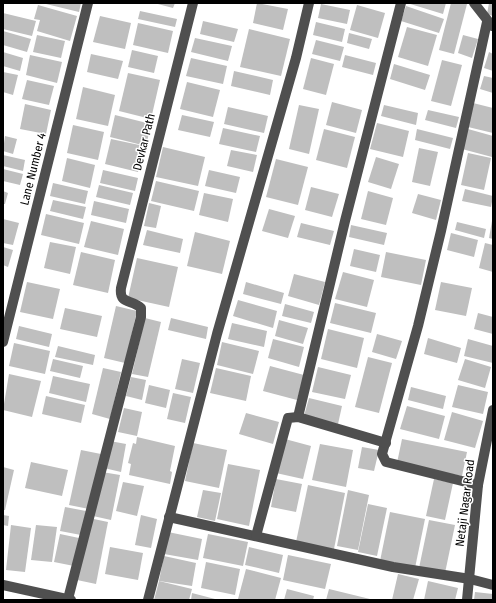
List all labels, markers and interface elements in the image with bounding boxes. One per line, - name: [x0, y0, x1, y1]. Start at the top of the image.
- street label: Devkar Path: [130, 112, 158, 172]
- street label: Lane Number 4: [17, 131, 49, 207]
- street label: Netaji Nagar Road: [453, 459, 477, 547]

